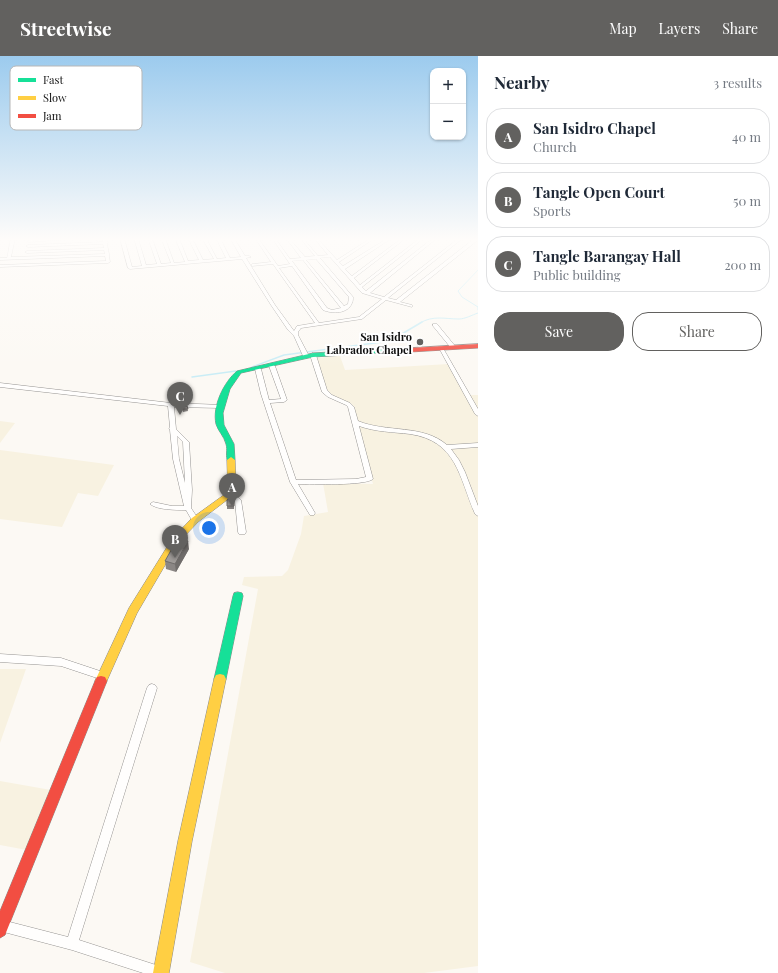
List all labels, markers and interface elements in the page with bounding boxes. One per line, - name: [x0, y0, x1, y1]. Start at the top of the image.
- text: Streetwise: [20, 15, 112, 41]
- text: Map: [609, 19, 637, 38]
- text: Layers: [659, 19, 700, 38]
- text: Share: [722, 19, 758, 38]
- legend: [10, 66, 142, 130]
- map controls: [430, 68, 466, 140]
- button: +: [430, 68, 466, 104]
- text: Nearby: [494, 71, 549, 93]
- text: Fast: [43, 72, 63, 87]
- text: 3 results: [713, 74, 762, 91]
- text: Slow: [43, 90, 67, 105]
- button: −: [430, 104, 466, 140]
- text: Jam: [42, 108, 62, 123]
- text: San Isidro Chapel: [533, 118, 656, 138]
- text: A: [504, 128, 512, 145]
- text: 40 m: [732, 128, 761, 145]
- text: Church: [533, 138, 577, 155]
- text: Tangle Open Court: [533, 182, 665, 202]
- text: B: [504, 192, 512, 209]
- text: 50 m: [733, 192, 761, 209]
- text: Sports: [533, 202, 571, 219]
- text: Tangle Barangay Hall: [533, 246, 681, 266]
- text: C: [503, 256, 513, 273]
- text: 200 m: [724, 256, 761, 273]
- text: Public building: [533, 266, 621, 283]
- button: Save: [494, 312, 624, 351]
- button: Share: [632, 312, 762, 351]
- place label: San Isidro Labrador Chapel: [326, 329, 413, 357]
- marker: San Isidro Labrador Chapel: [415, 337, 425, 347]
- pin: C: [167, 382, 193, 415]
- pin: A: [219, 473, 245, 506]
- your location: [199, 518, 219, 538]
- pin: B: [162, 525, 188, 558]

